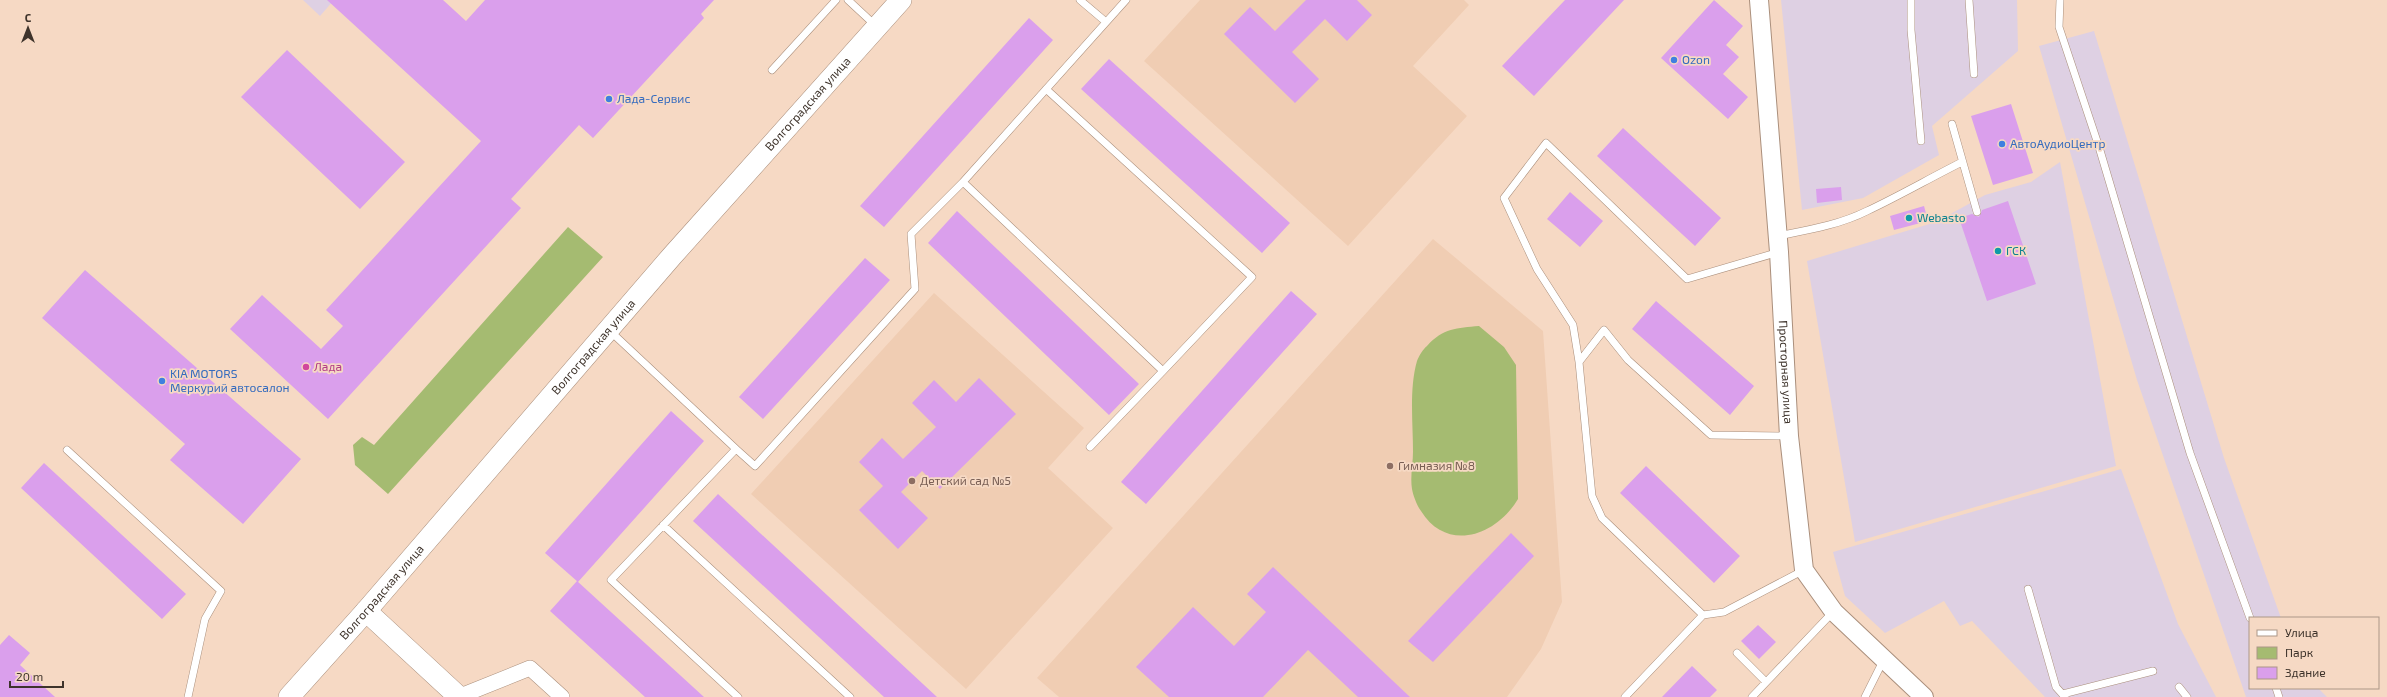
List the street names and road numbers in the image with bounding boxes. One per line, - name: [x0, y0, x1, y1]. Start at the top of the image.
- street label: Волгоградская улица: [762, 54, 853, 153]
- street label: Волгоградская улица: [548, 296, 638, 397]
- street label: Просторная улица: [1777, 320, 1796, 424]
- street label: Волгоградская улица: [336, 541, 426, 642]

